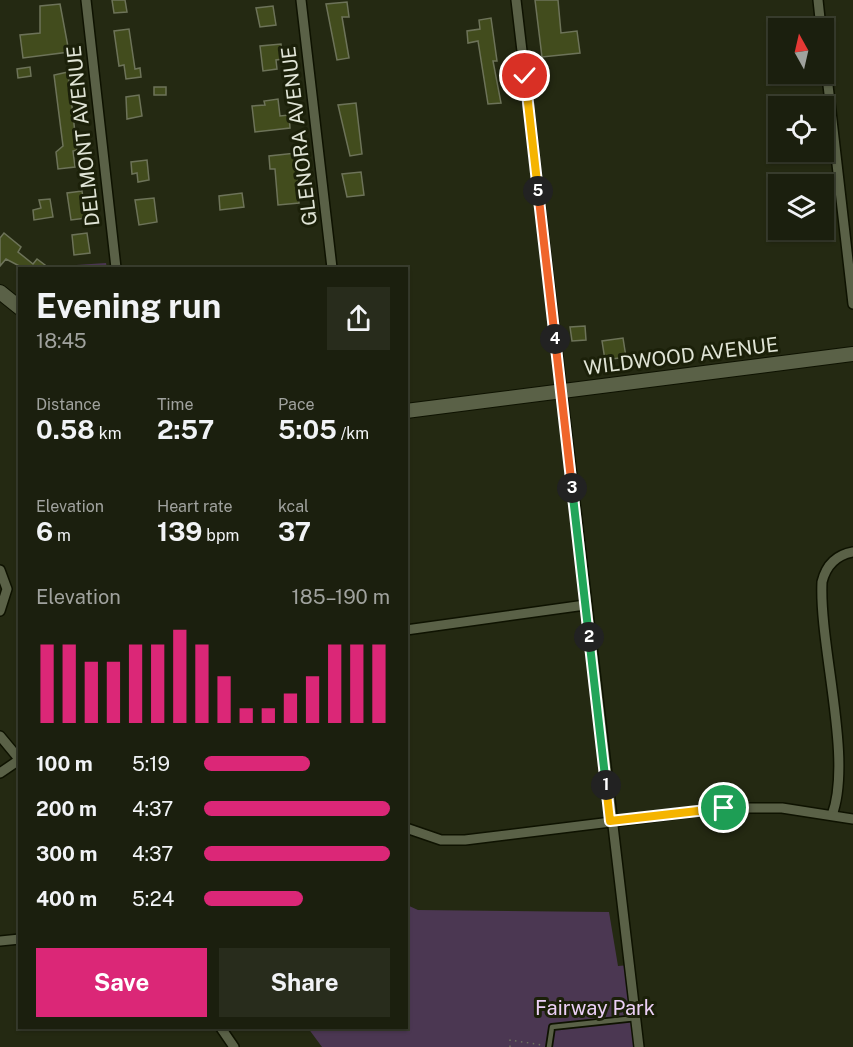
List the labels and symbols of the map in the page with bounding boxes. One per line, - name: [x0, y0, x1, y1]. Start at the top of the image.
- north arrow: [768, 18, 834, 84]
- street label: DELMONT AVENUE: [62, 45, 104, 227]
- street label: GLENORA AVENUE: [276, 45, 322, 227]
- pin: [499, 50, 550, 101]
- pin: 5: [523, 176, 553, 206]
- pin: 4: [540, 324, 570, 354]
- street label: WILDWOOD AVENUE: [582, 332, 780, 380]
- pin: 3: [557, 473, 587, 503]
- pin: 2: [574, 622, 604, 652]
- pin: 1: [591, 770, 621, 800]
- pin: [698, 782, 749, 833]
- park label: Fairway Park: [535, 996, 655, 1020]

